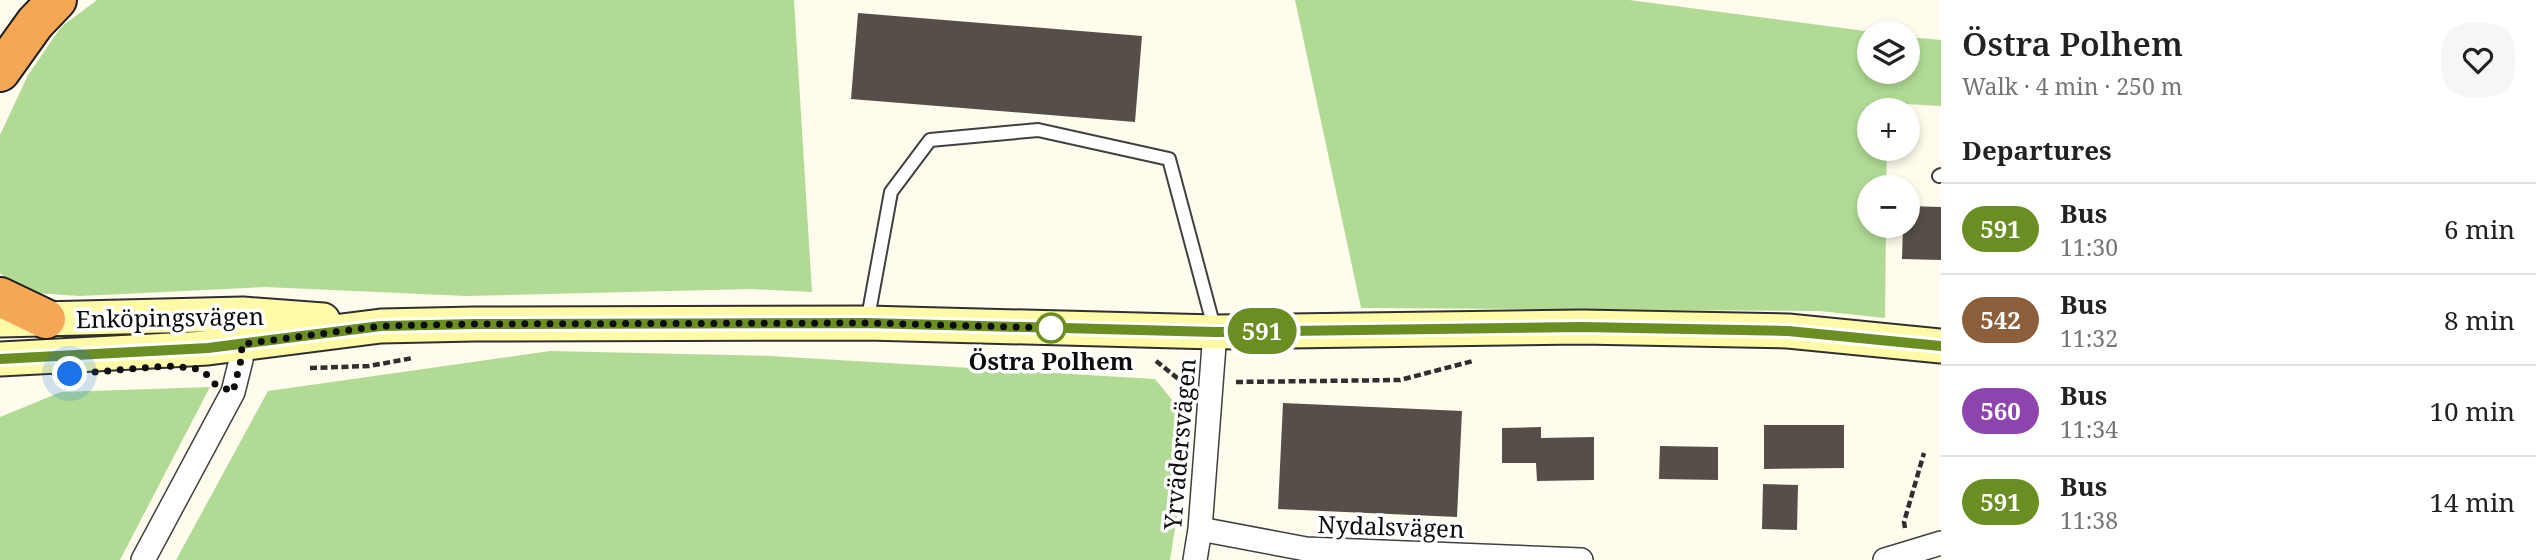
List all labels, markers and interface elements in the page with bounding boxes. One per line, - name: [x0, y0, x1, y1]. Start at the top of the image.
- map controls: [1857, 21, 1920, 238]
- button: layers: [1857, 21, 1920, 84]
- text: Östra Polhem: [1962, 21, 2183, 66]
- button: heart: [2441, 23, 2515, 97]
- text: Walk · 4 min · 250 m: [1962, 70, 2182, 102]
- button: +: [1857, 98, 1920, 161]
- text: Departures: [1962, 132, 2112, 168]
- button: −: [1857, 175, 1920, 238]
- text: Bus: [2060, 195, 2107, 231]
- text: 6 min: [2444, 211, 2515, 247]
- text: 591: [1980, 212, 2021, 245]
- text: 11:30: [2060, 231, 2118, 263]
- text: Bus: [2060, 286, 2107, 322]
- street label: Enköpingsvägen: [76, 299, 264, 335]
- text: 8 min: [2444, 302, 2515, 338]
- text: 542: [1980, 303, 2021, 336]
- line badge: 591: [1222, 308, 1302, 354]
- marker: Östra Polhem: [1036, 313, 1066, 343]
- text: 591: [1242, 314, 1282, 347]
- text: 11:32: [2060, 322, 2118, 354]
- place label: Östra Polhem: [969, 344, 1134, 377]
- your location: [52, 356, 87, 391]
- street label: Yrvädersvägen: [1155, 357, 1203, 532]
- text: Bus: [2060, 377, 2107, 413]
- text: 10 min: [2430, 393, 2515, 429]
- text: 560: [1980, 394, 2021, 427]
- text: 11:34: [2060, 413, 2118, 445]
- text: Bus: [2060, 468, 2107, 504]
- text: 14 min: [2430, 484, 2515, 520]
- text: 591: [1980, 485, 2021, 518]
- text: 11:38: [2060, 504, 2118, 536]
- street label: Nydalsvägen: [1317, 507, 1465, 545]

